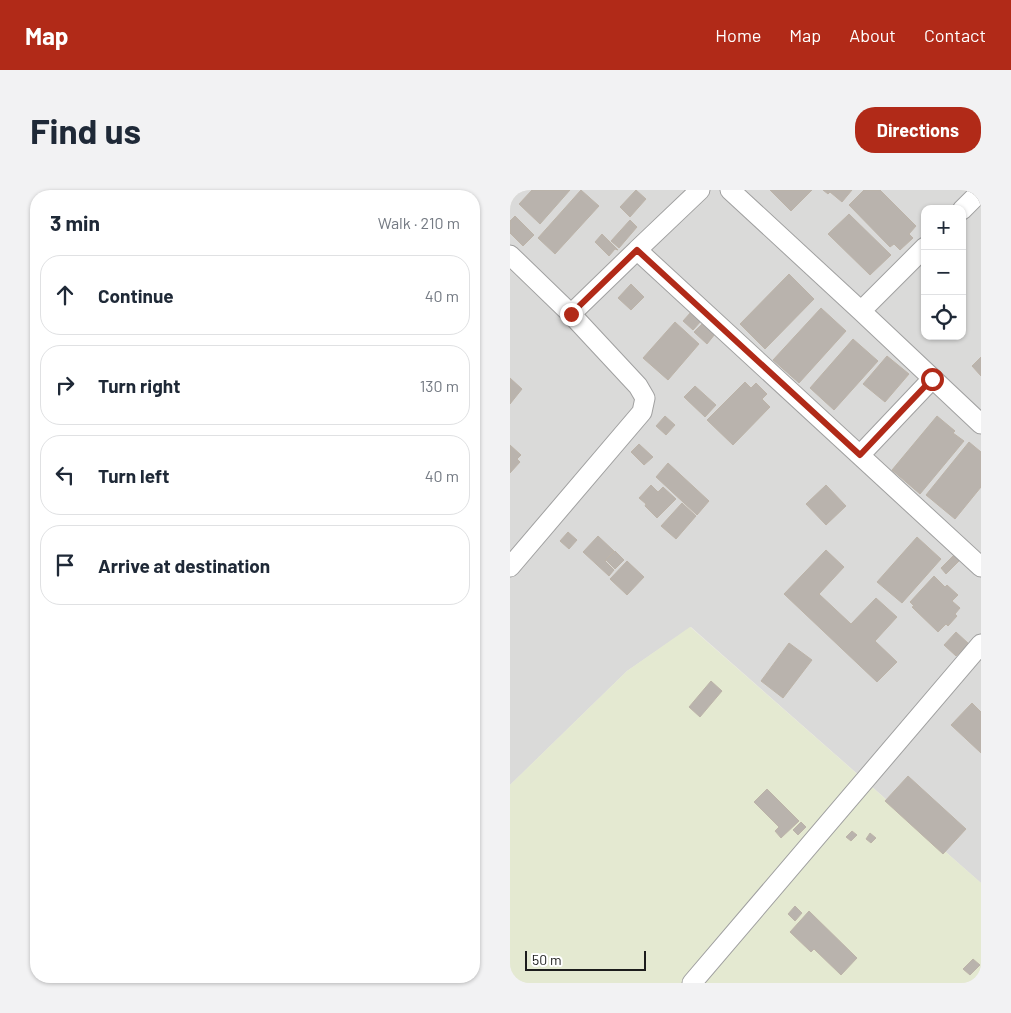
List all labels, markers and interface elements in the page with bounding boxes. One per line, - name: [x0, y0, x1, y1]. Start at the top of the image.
- text: Map: [25, 21, 68, 50]
- text: Home: [715, 24, 761, 46]
- text: Map: [789, 24, 821, 46]
- text: About: [849, 24, 896, 46]
- text: Contact: [924, 24, 986, 46]
- button: Directions: [855, 107, 981, 153]
- text: Find us: [30, 109, 141, 151]
- map controls: [921, 205, 966, 340]
- button: +: [921, 205, 966, 250]
- text: 3 min: [50, 210, 100, 235]
- text: Walk · 210 m: [378, 213, 460, 232]
- button: −: [921, 250, 966, 295]
- icon: ahead: [51, 281, 79, 309]
- text: Continue: [98, 284, 174, 307]
- text: 40 m: [425, 286, 459, 305]
- button: locate: [921, 295, 966, 340]
- route end: [560, 303, 583, 326]
- route start: [921, 368, 944, 391]
- icon: right: [51, 371, 79, 399]
- text: Turn right: [98, 374, 180, 397]
- text: 130 m: [420, 376, 459, 395]
- icon: left: [51, 461, 79, 489]
- text: Turn left: [98, 464, 169, 487]
- text: 40 m: [425, 466, 459, 485]
- icon: arrive: [51, 551, 79, 579]
- text: Arrive at destination: [98, 554, 270, 577]
- scale bar: [525, 948, 646, 971]
- text: 50 m: [532, 951, 561, 968]

